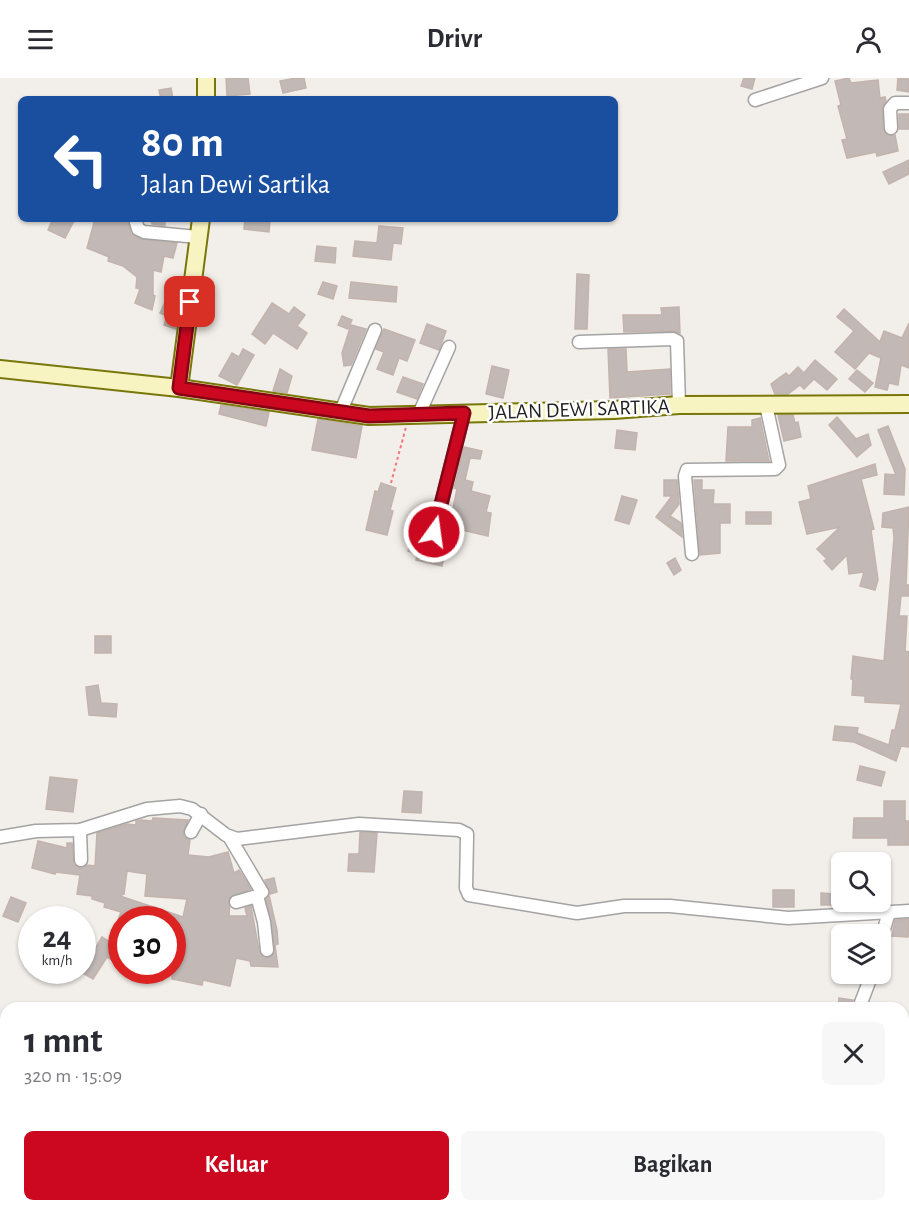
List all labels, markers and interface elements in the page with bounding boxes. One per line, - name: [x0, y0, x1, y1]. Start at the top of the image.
- icon: menu: [24, 23, 57, 56]
- icon: person: [852, 23, 885, 56]
- text: Drivr: [427, 25, 482, 52]
- icon: left: [42, 120, 120, 198]
- text: 80 m: [141, 122, 224, 164]
- text: Jalan Dewi Sartika: [141, 171, 330, 198]
- pin: [164, 276, 215, 327]
- icon: arrive: [173, 285, 206, 318]
- street label: JALAN DEWI SARTIKA: [488, 396, 670, 423]
- position arrow: [402, 500, 466, 564]
- map controls: [831, 852, 891, 984]
- button: search: [831, 852, 891, 912]
- speed limit sign: 30: [108, 906, 186, 984]
- text: 24: [42, 923, 72, 953]
- button: layers: [831, 924, 891, 984]
- text: km/h: [42, 953, 72, 968]
- button: close: [822, 1022, 885, 1085]
- text: 1 mnt: [24, 1023, 102, 1059]
- text: 320 m · 15:09: [24, 1066, 122, 1086]
- button: Keluar: [24, 1131, 449, 1200]
- button: Bagikan: [461, 1131, 885, 1200]

